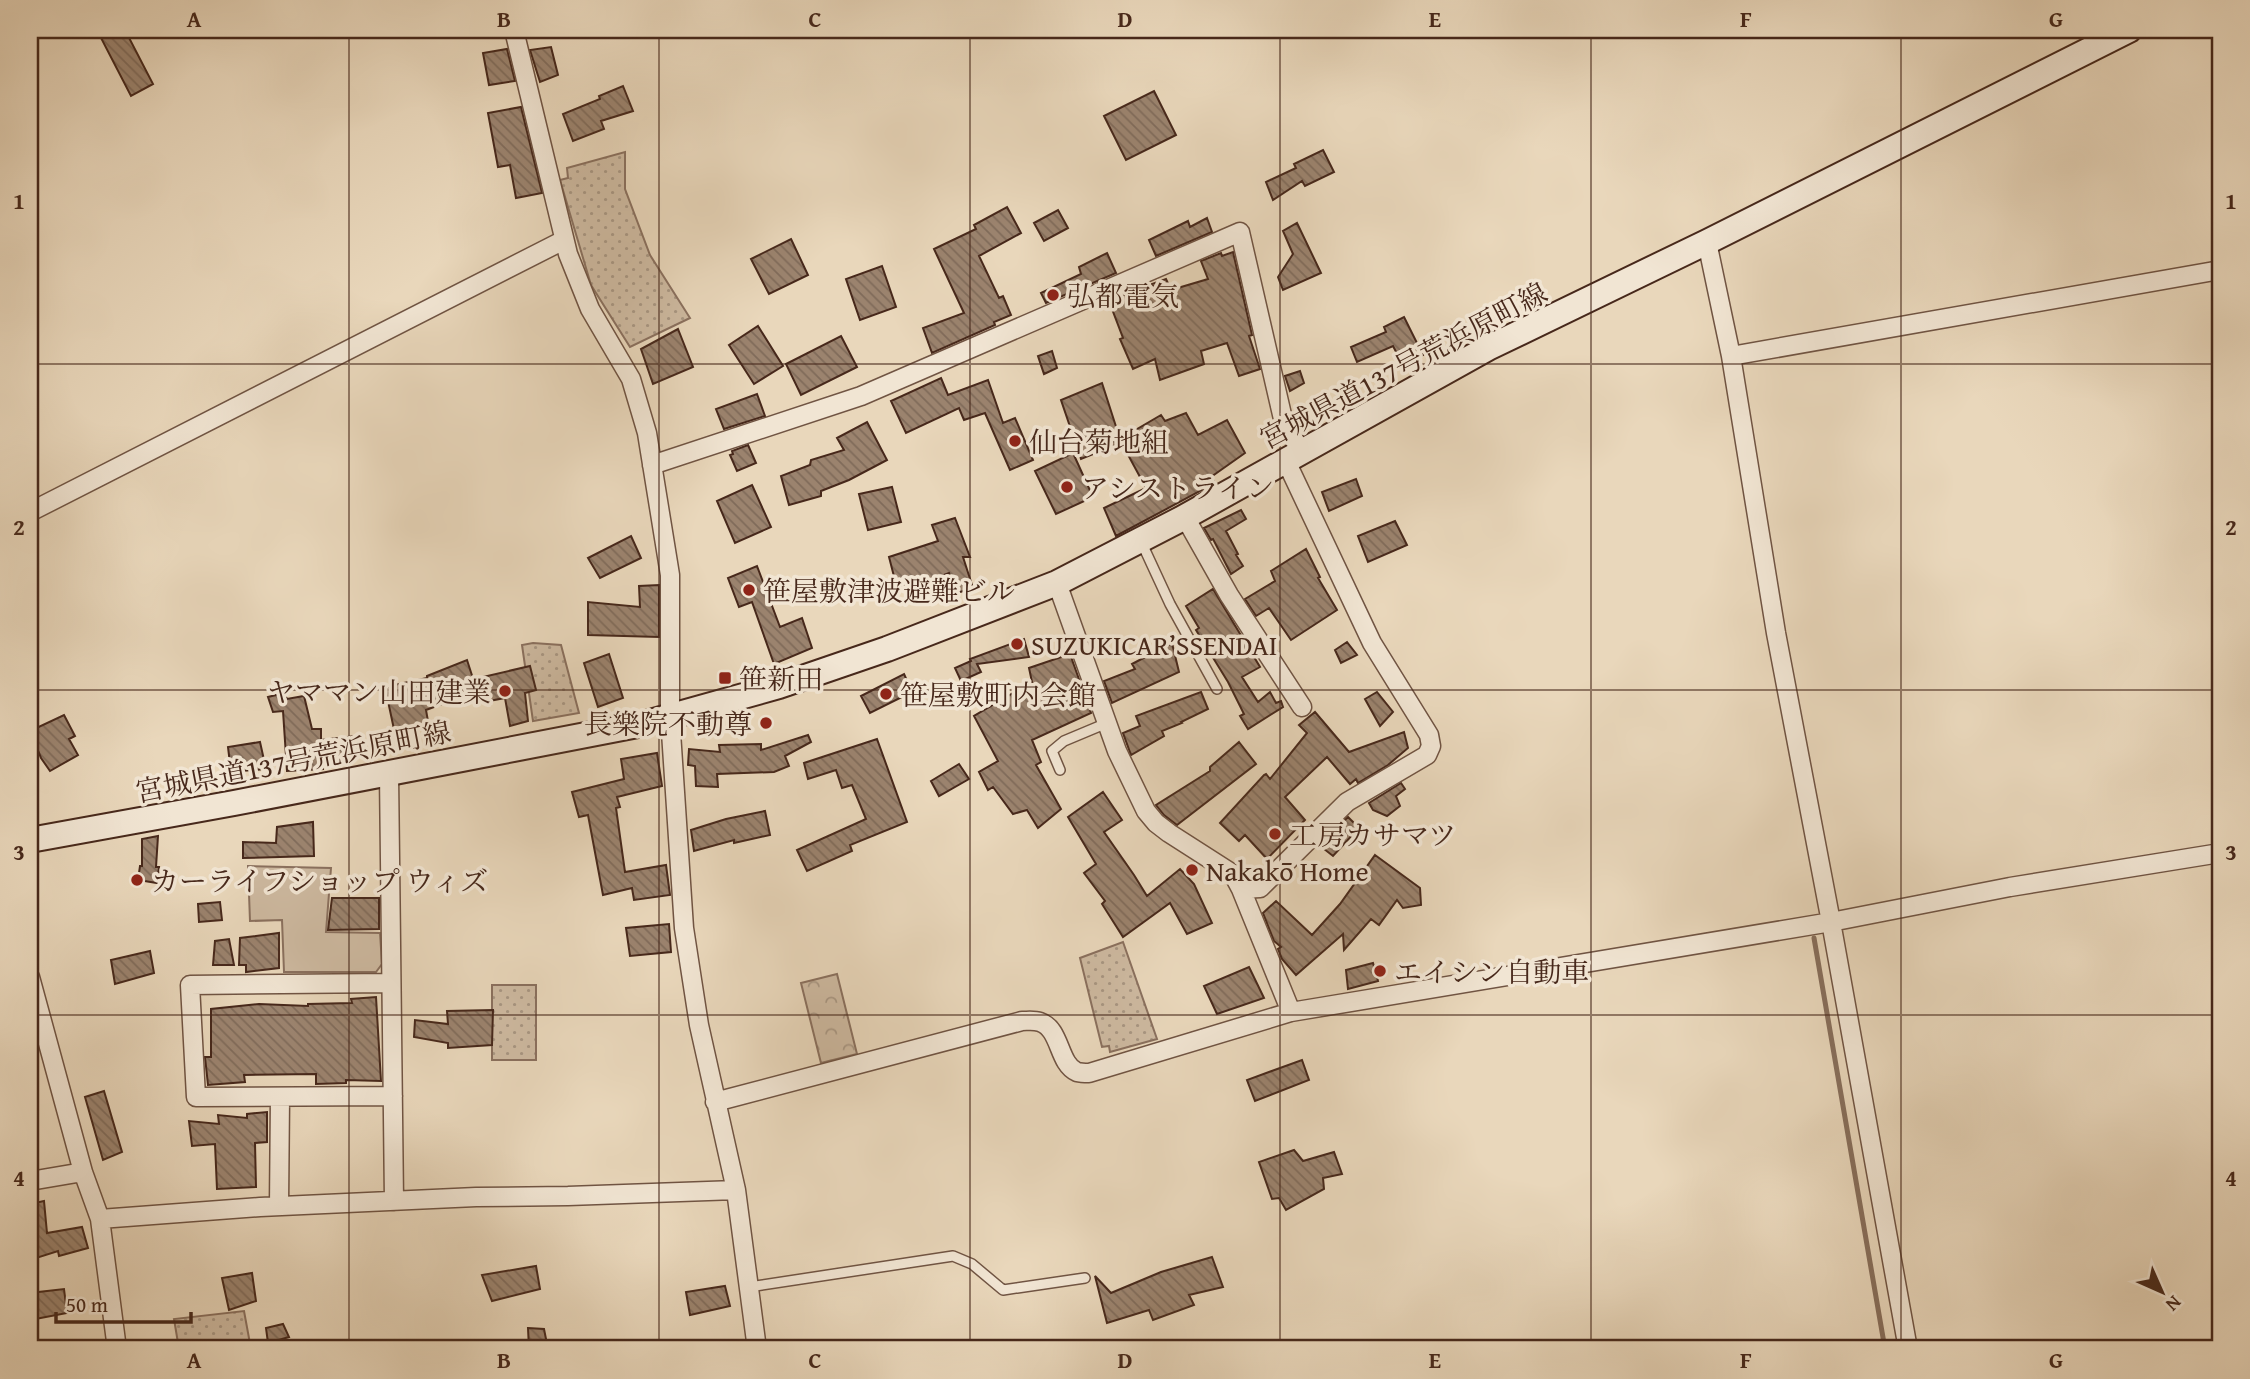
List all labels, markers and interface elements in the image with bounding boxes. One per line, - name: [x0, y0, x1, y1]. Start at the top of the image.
- text: A: [187, 2, 202, 35]
- text: B: [497, 2, 511, 35]
- text: C: [808, 2, 822, 35]
- text: D: [1118, 2, 1133, 35]
- text: E: [1429, 2, 1441, 35]
- text: F: [1740, 2, 1752, 35]
- text: G: [2049, 2, 2063, 35]
- text: 1: [13, 184, 25, 217]
- text: 1: [2225, 184, 2237, 217]
- street label: 宮城県道137号荒浜原町線: [1252, 272, 1554, 458]
- place label: 弘都電気: [1067, 275, 1179, 316]
- marker: 弘都電気: [1045, 287, 1061, 303]
- place label: 仙台菊地組: [1029, 421, 1169, 462]
- marker: 仙台菊地組: [1007, 433, 1023, 449]
- place label: アシストライン: [1081, 467, 1274, 508]
- marker: アシストライン: [1059, 479, 1075, 495]
- text: 2: [13, 510, 25, 543]
- text: 2: [2225, 510, 2237, 543]
- place label: 笹屋敷津波避難ビル: [763, 570, 1015, 611]
- marker: 笹屋敷津波避難ビル: [741, 582, 757, 598]
- place label: SUZUKICAR’SSENDAI: [1031, 624, 1277, 665]
- marker: SUZUKICAR’SSENDAI: [1009, 636, 1025, 652]
- place label: 笹新田: [739, 658, 823, 699]
- marker: 笹新田: [717, 670, 733, 686]
- place label: ヤママン山田建業: [267, 671, 491, 712]
- place label: 笹屋敷町内会館: [900, 674, 1096, 715]
- marker: ヤママン山田建業: [497, 683, 513, 699]
- marker: 笹屋敷町内会館: [878, 686, 894, 702]
- place label: 長樂院不動尊: [584, 703, 752, 744]
- street label: 宮城県道137号荒浜原町線: [132, 710, 454, 812]
- marker: 長樂院不動尊: [758, 715, 774, 731]
- place label: 工房カサマツ: [1289, 814, 1456, 855]
- marker: 工房カサマツ: [1267, 826, 1283, 842]
- text: 3: [13, 835, 25, 868]
- text: 3: [2225, 835, 2237, 868]
- place label: Nakakō Home: [1206, 850, 1369, 891]
- place label: カーライフショップ ウィズ: [151, 860, 488, 901]
- marker: Nakakō Home: [1184, 862, 1200, 878]
- marker: カーライフショップ ウィズ: [129, 872, 145, 888]
- place label: エイシン自動車: [1394, 951, 1589, 992]
- marker: エイシン自動車: [1372, 963, 1388, 979]
- text: 4: [13, 1161, 25, 1194]
- text: 4: [2225, 1161, 2237, 1194]
- north arrow: [2128, 1256, 2198, 1326]
- scale bar: [56, 1281, 191, 1325]
- text: 50 m: [66, 1289, 108, 1320]
- text: N: [2159, 1290, 2188, 1319]
- text: A: [187, 1343, 202, 1376]
- text: B: [497, 1343, 511, 1376]
- text: C: [808, 1343, 822, 1376]
- text: D: [1118, 1343, 1133, 1376]
- text: E: [1429, 1343, 1441, 1376]
- text: F: [1740, 1343, 1752, 1376]
- text: G: [2049, 1343, 2063, 1376]

